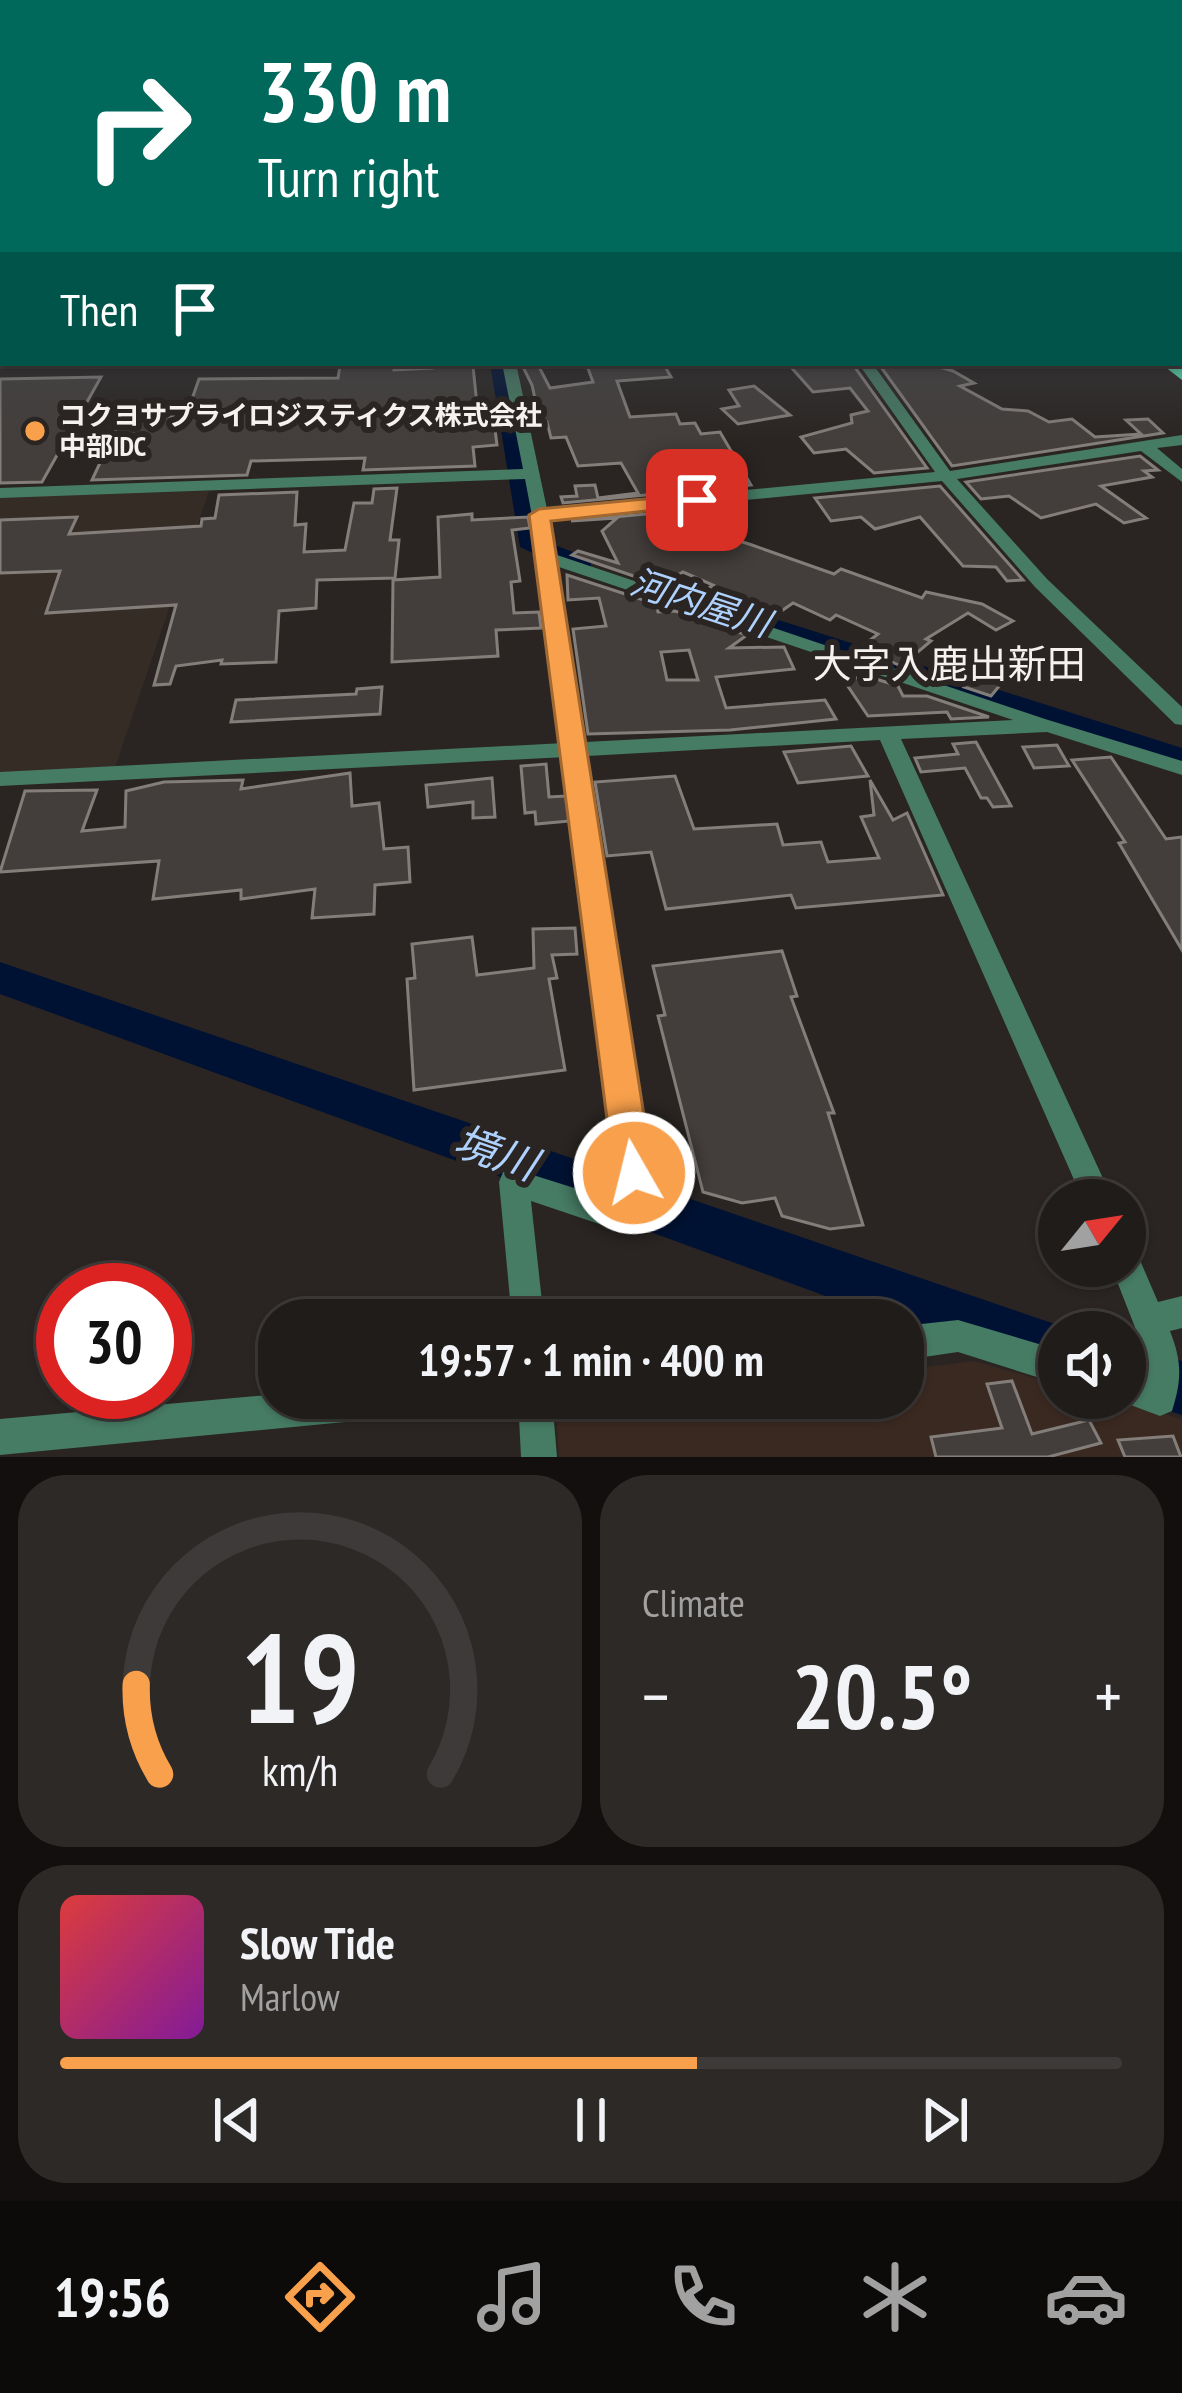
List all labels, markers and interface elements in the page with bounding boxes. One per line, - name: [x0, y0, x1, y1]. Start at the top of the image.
- text: 330 m: [258, 36, 451, 145]
- icon: right: [60, 48, 216, 204]
- text: Turn right: [258, 142, 439, 212]
- icon: arrive: [162, 276, 228, 342]
- text: Then: [60, 280, 138, 338]
- place label: コクヨサプライロジスティクス株式会社 中部IDC: [59, 398, 543, 463]
- marker: コクヨサプライロジスティクス株式会社 中部IDC: [22, 418, 48, 444]
- pin: [646, 449, 748, 551]
- icon: arrive: [664, 467, 730, 533]
- water label: 河内屋川: [625, 557, 781, 648]
- district label: 大字入鹿出新田: [812, 638, 1086, 689]
- position arrow: [571, 1110, 697, 1236]
- water label: 境川: [447, 1112, 548, 1193]
- north arrow: [1038, 1179, 1146, 1287]
- map controls: [1038, 1179, 1146, 1419]
- speed limit sign: 30: [36, 1263, 192, 1419]
- button: sound: [1038, 1311, 1146, 1419]
- text: 19:57 · 1 min · 400 m: [418, 1330, 764, 1388]
- text: Climate: [642, 1577, 745, 1628]
- text: 19: [240, 1596, 360, 1757]
- text: 20.5°: [792, 1637, 972, 1754]
- text: −: [642, 1653, 669, 1738]
- text: +: [1095, 1653, 1122, 1738]
- text: km/h: [262, 1742, 338, 1798]
- text: Slow Tide: [240, 1913, 395, 1971]
- text: Marlow: [240, 1971, 340, 2022]
- icon: previous: [204, 2087, 270, 2153]
- icon: pause: [558, 2087, 624, 2153]
- icon: next: [912, 2087, 978, 2153]
- icon: directions: [278, 2255, 362, 2339]
- icon: music: [470, 2255, 554, 2339]
- icon: phone: [661, 2255, 745, 2339]
- icon: climate: [853, 2255, 937, 2339]
- icon: car: [1044, 2255, 1128, 2339]
- text: 19:56: [54, 2262, 171, 2332]

